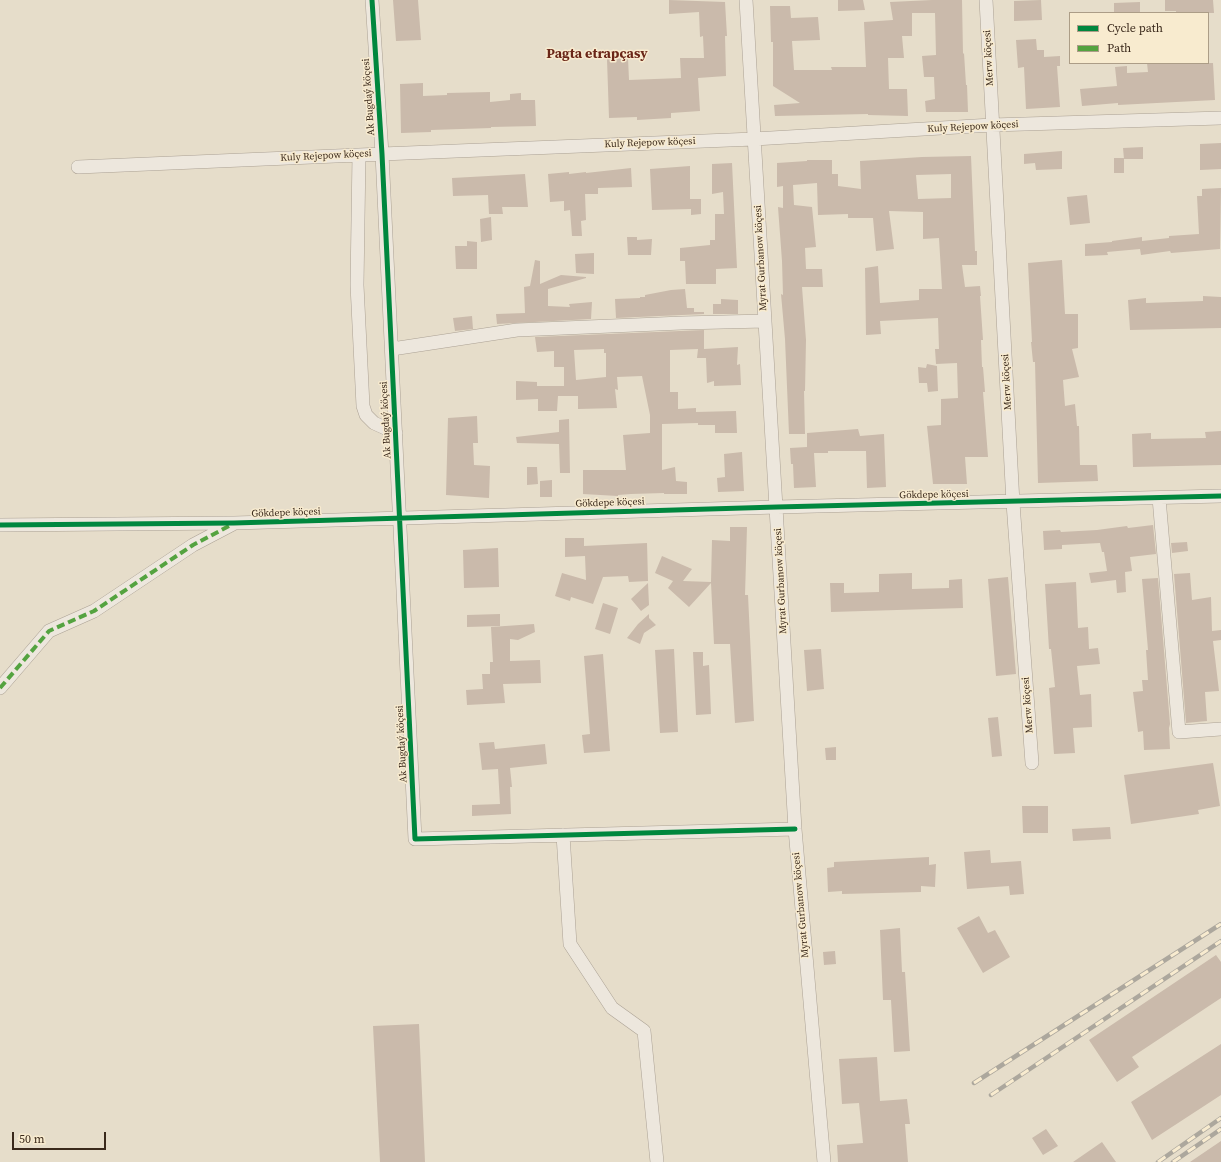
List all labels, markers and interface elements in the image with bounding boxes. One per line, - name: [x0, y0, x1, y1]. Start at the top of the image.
- legend: [1069, 12, 1209, 64]
- text: Cycle path: [1107, 20, 1163, 36]
- street label: Merw köçesi: [982, 30, 996, 86]
- text: Path: [1107, 40, 1131, 56]
- district label: Pagta etrapçasy: [546, 46, 648, 62]
- street label: Ak Bugdaý köçesi: [360, 58, 378, 136]
- street label: Kuly Rejepow köçesi: [927, 119, 1019, 135]
- street label: Kuly Rejepow köçesi: [604, 135, 696, 151]
- street label: Kuly Rejepow köçesi: [280, 148, 372, 164]
- street label: Myrat Gurbanow köçesi: [752, 205, 770, 311]
- street label: Merw köçesi: [1000, 354, 1014, 410]
- street label: Ak Bugdaý köçesi: [378, 381, 394, 459]
- street label: Gökdepe köçesi: [899, 488, 969, 502]
- street label: Gökdepe köçesi: [575, 496, 645, 510]
- street label: Gökdepe köçesi: [251, 506, 321, 520]
- street label: Myrat Gurbanow köçesi: [772, 528, 790, 634]
- street label: Merw köçesi: [1020, 677, 1036, 733]
- street label: Ak Bugdaý köçesi: [394, 705, 410, 783]
- street label: Myrat Gurbanow köçesi: [790, 852, 812, 958]
- scale bar: [14, 1124, 108, 1150]
- text: 50 m: [19, 1131, 45, 1147]

